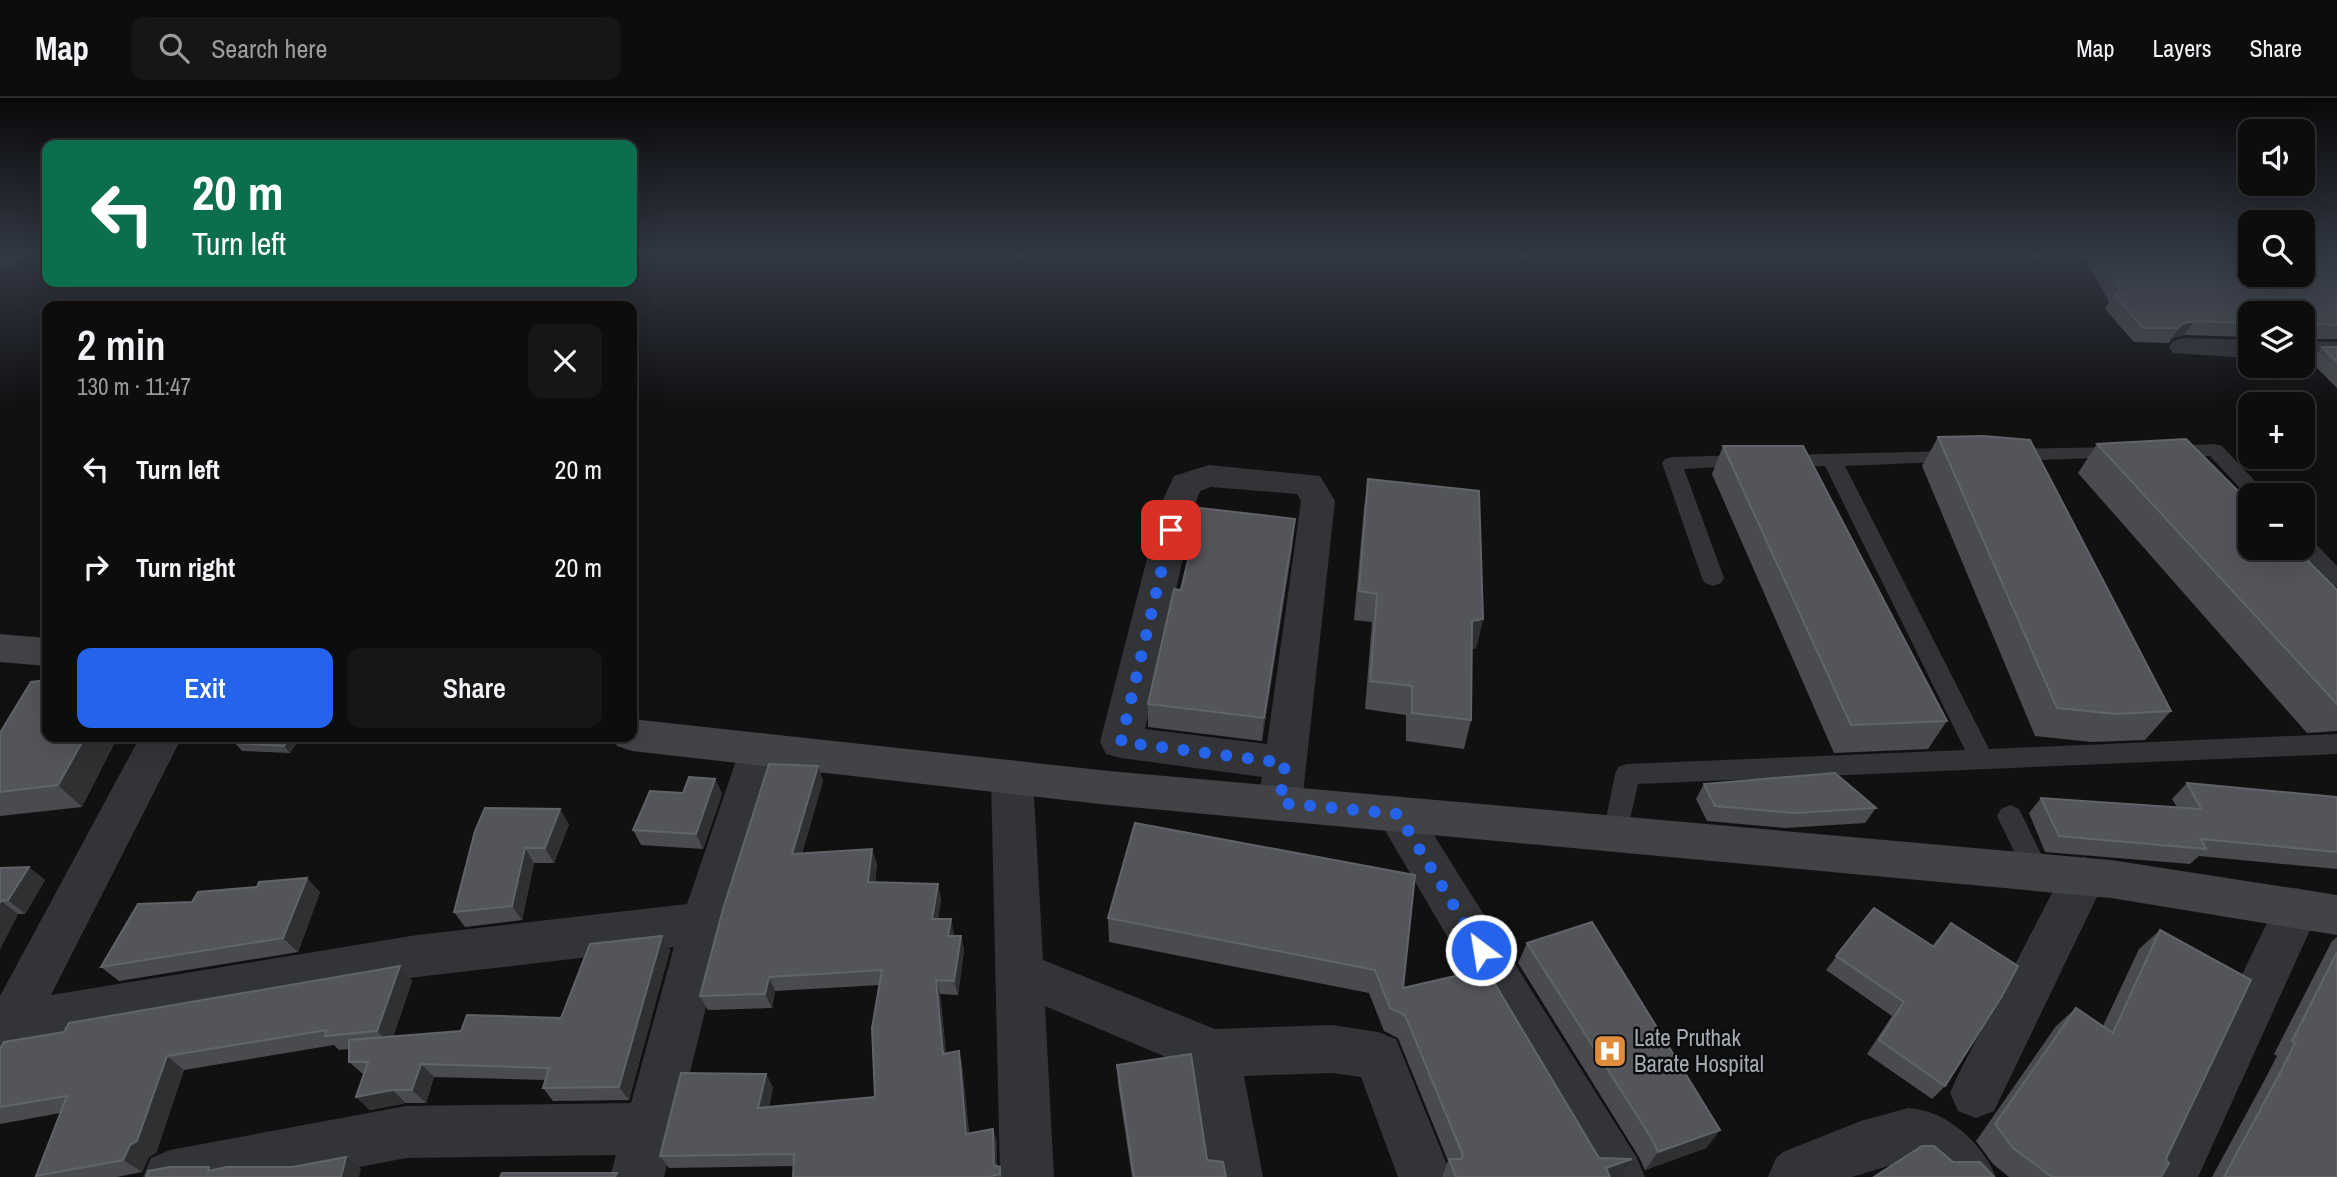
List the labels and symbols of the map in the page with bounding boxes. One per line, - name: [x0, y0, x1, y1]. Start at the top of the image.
- pin: [1141, 500, 1201, 560]
- position arrow: [1444, 913, 1518, 987]
- place label: Late Pruthak Barate Hospital: [1634, 1022, 1764, 1079]
- hospital icon: Late Pruthak Barate Hospital: [1591, 1032, 1629, 1070]

